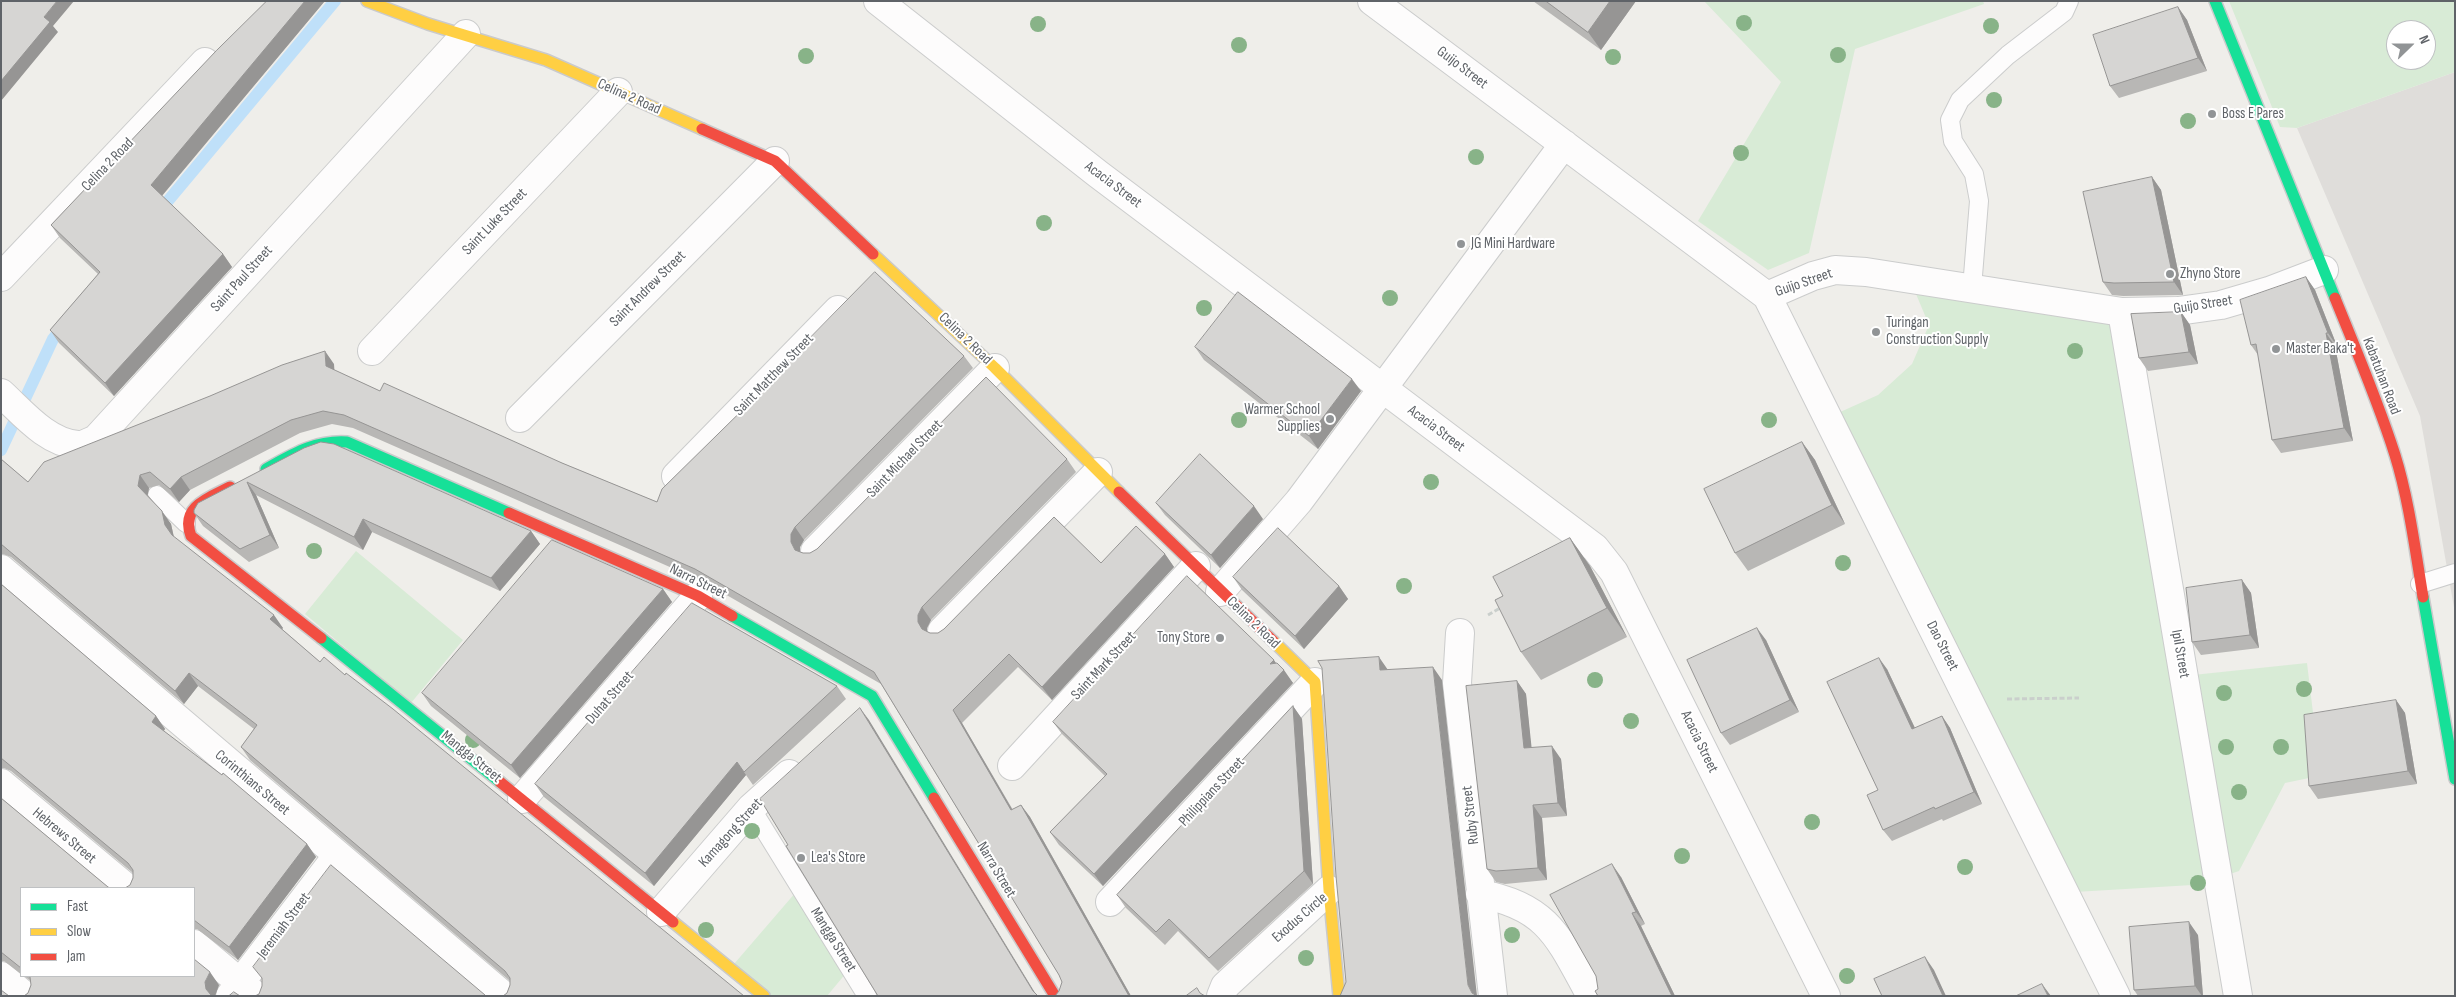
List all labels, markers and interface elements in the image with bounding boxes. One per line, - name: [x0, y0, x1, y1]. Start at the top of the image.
- north arrow: [2386, 20, 2436, 70]
- text: N: [2415, 33, 2434, 46]
- street label: Guijo Street: [1433, 43, 1491, 93]
- street label: Celina 2 Road: [595, 75, 663, 119]
- place label: Boss E Pares: [2222, 105, 2284, 123]
- marker: Boss E Pares: [2206, 108, 2218, 120]
- street label: Celina 2 Road: [78, 135, 138, 195]
- street label: Acacia Street: [1081, 158, 1145, 212]
- street label: Saint Luke Street: [459, 185, 531, 259]
- place label: JG Mini Hardware: [1471, 235, 1555, 253]
- marker: JG Mini Hardware: [1455, 238, 1467, 250]
- street label: Saint Paul Street: [207, 242, 277, 316]
- street label: Saint Andrew Street: [606, 247, 690, 331]
- street label: Guijo Street: [1773, 265, 1835, 301]
- place label: Zhyno Store: [2180, 265, 2241, 283]
- marker: Zhyno Store: [2164, 268, 2176, 280]
- street label: Guijo Street: [2172, 291, 2234, 319]
- street label: Celina 2 Road: [935, 309, 995, 369]
- place label: Turingan Construction Supply: [1886, 314, 1988, 349]
- marker: Turingan Construction Supply: [1870, 326, 1882, 338]
- street label: Saint Matthew Street: [730, 330, 818, 420]
- street label: Kabatuhan Road: [2358, 335, 2404, 417]
- place label: Master Baka't: [2286, 340, 2354, 358]
- marker: Master Baka't: [2270, 343, 2282, 355]
- place label: Warmer School Supplies: [1244, 401, 1320, 436]
- street label: Acacia Street: [1404, 402, 1468, 456]
- marker: Warmer School Supplies: [1324, 413, 1336, 425]
- street label: Saint Michael Street: [863, 416, 947, 502]
- street label: Narra Street: [666, 560, 730, 604]
- street label: Celina 2 Road: [1223, 593, 1283, 653]
- street label: Dao Street: [1922, 618, 1962, 674]
- street label: Saint Mark Street: [1068, 628, 1140, 704]
- street label: Ipil Street: [2167, 628, 2193, 680]
- place label: Tony Store: [1157, 629, 1210, 647]
- marker: Tony Store: [1214, 632, 1226, 644]
- street label: Duhat Street: [582, 668, 638, 728]
- street label: Acacia Street: [1676, 708, 1722, 776]
- street label: Mangga Street: [437, 727, 505, 787]
- street label: Corinthians Street: [211, 746, 293, 820]
- street label: Philippians Street: [1175, 754, 1249, 830]
- street label: Ruby Street: [1458, 785, 1484, 845]
- street label: Kamagong Street: [695, 795, 767, 871]
- street label: Hebrews Street: [28, 804, 100, 868]
- street label: Narra Street: [972, 839, 1020, 901]
- place label: Lea's Store: [811, 849, 866, 867]
- marker: Lea's Store: [795, 852, 807, 864]
- legend: [20, 887, 195, 977]
- street label: Jeremiah Street: [253, 889, 315, 963]
- street label: Exodus Circle: [1269, 889, 1331, 947]
- text: Fast: [67, 897, 88, 916]
- street label: Mangga Street: [806, 904, 860, 976]
- text: Slow: [67, 922, 91, 941]
- text: Jam: [67, 947, 85, 966]

